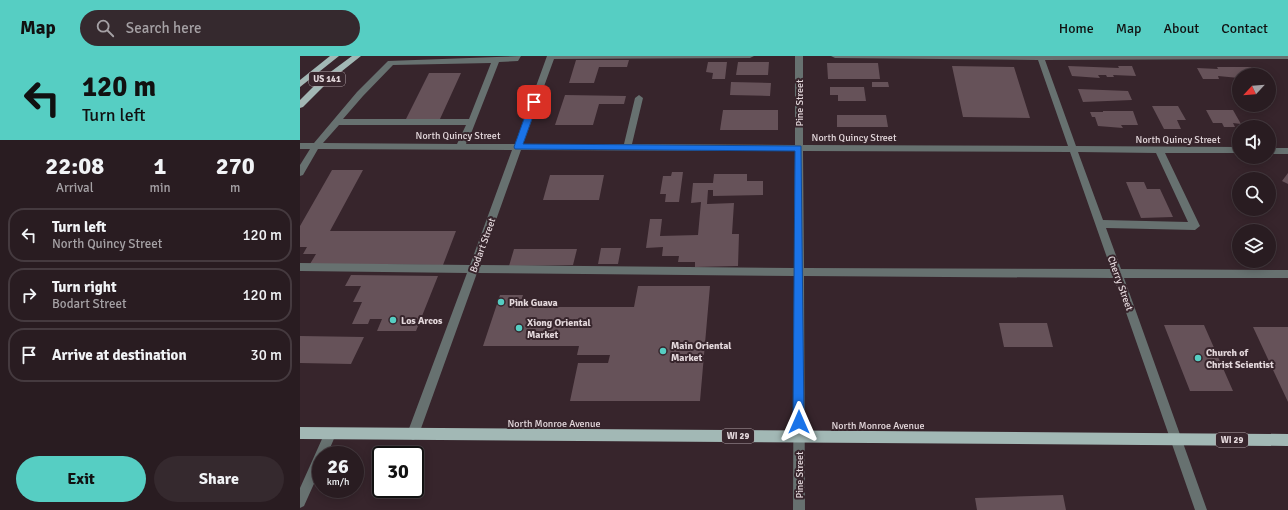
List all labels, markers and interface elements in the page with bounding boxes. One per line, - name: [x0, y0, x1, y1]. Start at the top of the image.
- search box: [80, 10, 360, 46]
- text: Map: [20, 16, 56, 40]
- icon: search: [94, 17, 116, 39]
- text: Search here: [126, 19, 201, 37]
- text: Home: [1059, 20, 1094, 37]
- text: Map: [1116, 20, 1141, 37]
- text: About: [1163, 20, 1199, 37]
- text: Contact: [1221, 20, 1268, 37]
- north arrow: [1232, 68, 1276, 112]
- map controls: [1232, 68, 1276, 268]
- text: 120 m: [82, 70, 156, 104]
- icon: left: [16, 72, 68, 124]
- road number: US 141: [309, 72, 345, 86]
- street label: Pine Street: [794, 79, 806, 127]
- pin: [517, 85, 551, 119]
- icon: arrive: [523, 91, 545, 113]
- text: Turn left: [82, 104, 145, 126]
- button: sound: [1232, 120, 1276, 164]
- street label: North Quincy Street: [416, 130, 501, 142]
- street label: North Quincy Street: [812, 132, 897, 144]
- street label: North Quincy Street: [1136, 134, 1221, 146]
- text: 22:08: [45, 151, 104, 181]
- text: 1: [154, 151, 166, 181]
- text: 270: [216, 151, 255, 181]
- button: search: [1232, 172, 1276, 216]
- text: Arrival: [56, 180, 93, 196]
- text: min: [150, 180, 171, 196]
- text: m: [230, 180, 240, 196]
- street label: Bodart Street: [468, 216, 499, 274]
- text: Turn left: [52, 218, 106, 236]
- icon: left: [18, 224, 40, 246]
- button: layers: [1232, 224, 1276, 268]
- text: 120 m: [242, 226, 282, 244]
- text: North Quincy Street: [52, 236, 162, 252]
- street label: Cherry Street: [1105, 254, 1136, 313]
- text: Turn right: [52, 278, 117, 296]
- icon: right: [18, 284, 40, 306]
- text: 120 m: [242, 286, 282, 304]
- text: Bodart Street: [52, 296, 126, 312]
- marker: Pink Guava: [496, 297, 506, 307]
- place label: Pink Guava: [509, 297, 558, 309]
- marker: Los Arcos: [388, 315, 398, 325]
- place label: Los Arcos: [401, 315, 443, 327]
- place label: Xiong Oriental Market: [527, 317, 591, 341]
- marker: Xiong Oriental Market: [514, 323, 524, 333]
- place label: Main Oriental Market: [671, 340, 731, 364]
- icon: arrive: [18, 344, 40, 366]
- text: Arrive at destination: [52, 346, 187, 364]
- text: 30 m: [251, 346, 282, 364]
- marker: Main Oriental Market: [658, 346, 668, 356]
- place label: Church of Christ Scientist: [1206, 347, 1274, 371]
- marker: Church of Christ Scientist: [1193, 353, 1203, 363]
- position arrow: [778, 401, 820, 443]
- street label: North Monroe Avenue: [508, 418, 600, 430]
- street label: North Monroe Avenue: [832, 420, 924, 432]
- road number: WI 29: [722, 429, 754, 443]
- road number: WI 29: [1216, 433, 1248, 447]
- speed limit sign: 30: [372, 446, 424, 498]
- street label: Pine Street: [794, 451, 806, 499]
- text: 26: [327, 454, 349, 479]
- button: Exit: [16, 456, 146, 502]
- button: Share: [154, 456, 284, 502]
- text: km/h: [327, 476, 349, 488]

